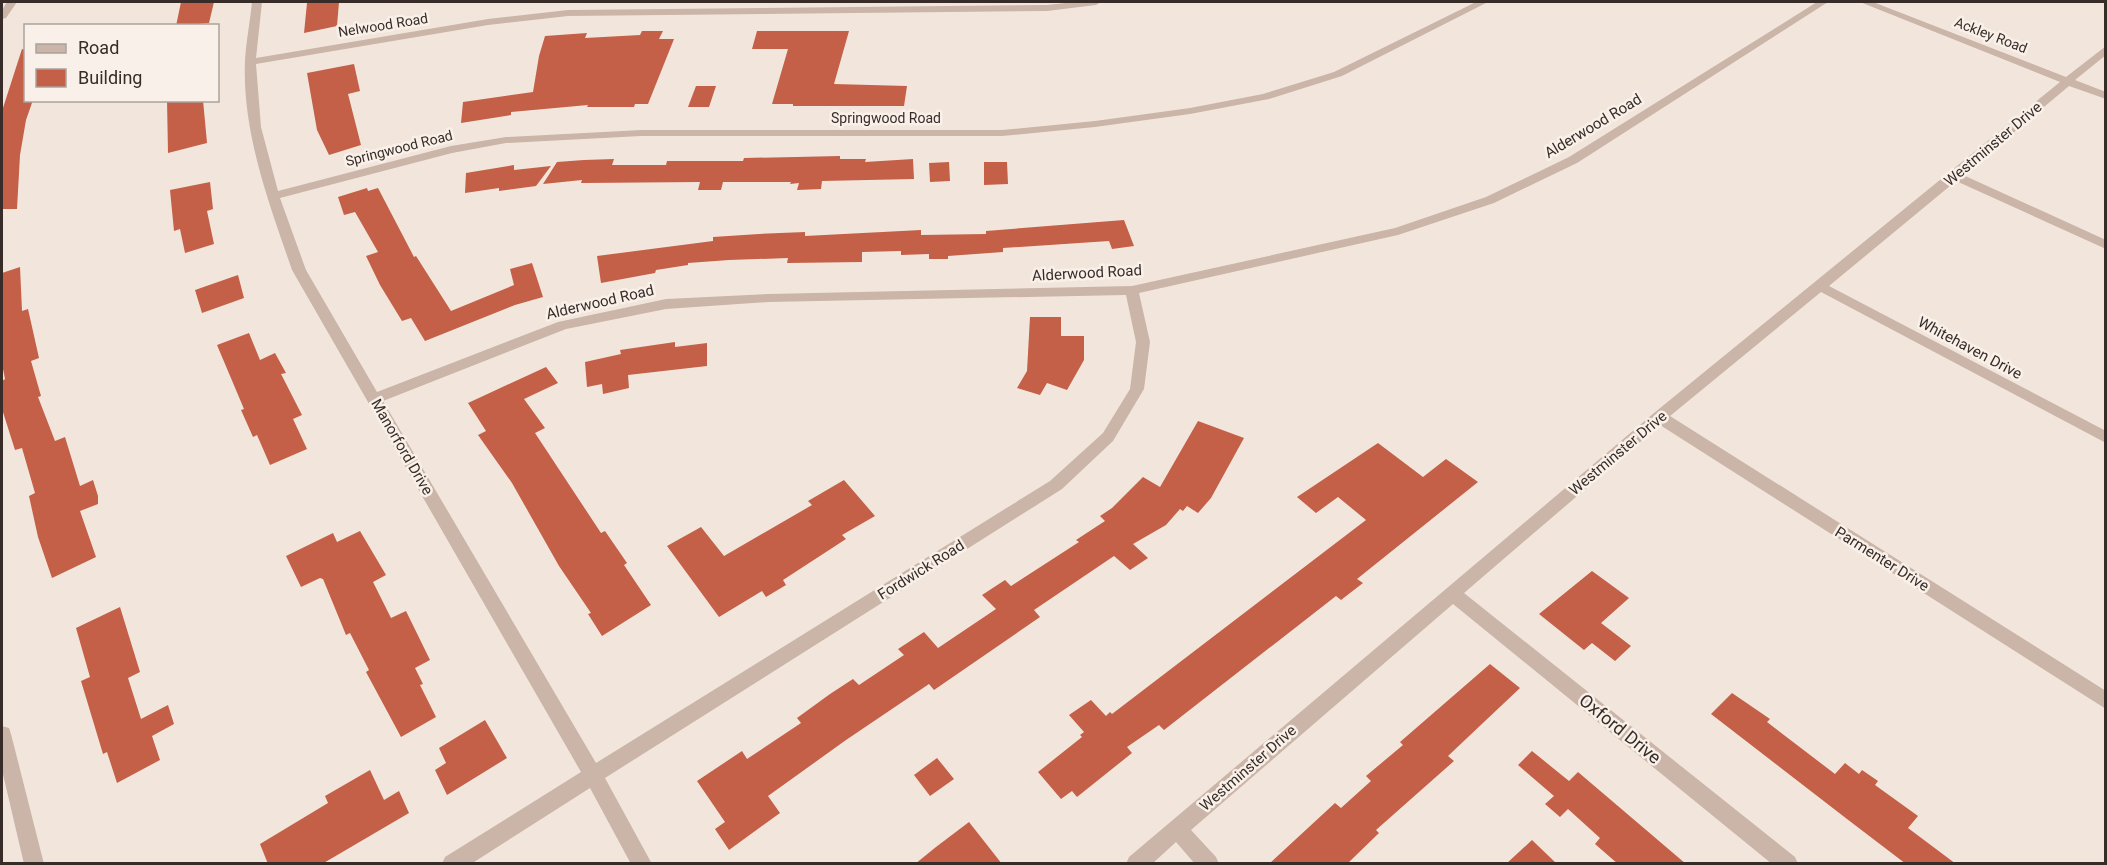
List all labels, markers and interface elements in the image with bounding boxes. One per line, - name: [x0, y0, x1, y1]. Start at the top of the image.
- street label: Nelwood Road: [337, 10, 429, 40]
- street label: Ackley Road: [1952, 14, 2030, 56]
- legend: [24, 24, 219, 102]
- text: Road: [78, 37, 119, 58]
- text: Building: [78, 67, 142, 88]
- street label: Alderwood Road: [1541, 90, 1645, 162]
- street label: Westminster Drive: [1941, 98, 2046, 190]
- street label: Springwood Road: [831, 110, 941, 126]
- street label: Springwood Road: [344, 127, 454, 169]
- street label: Alderwood Road: [1032, 261, 1142, 285]
- street label: Alderwood Road: [544, 281, 656, 323]
- street label: Whitehaven Drive: [1915, 313, 2025, 383]
- street label: Manorford Drive: [367, 396, 437, 498]
- street label: Westminster Drive: [1566, 407, 1671, 499]
- street label: Parmenter Drive: [1832, 523, 1932, 595]
- street label: Fordwick Road: [874, 536, 968, 604]
- street label: Oxford Drive: [1575, 689, 1665, 768]
- street label: Westminster Drive: [1196, 721, 1300, 815]

